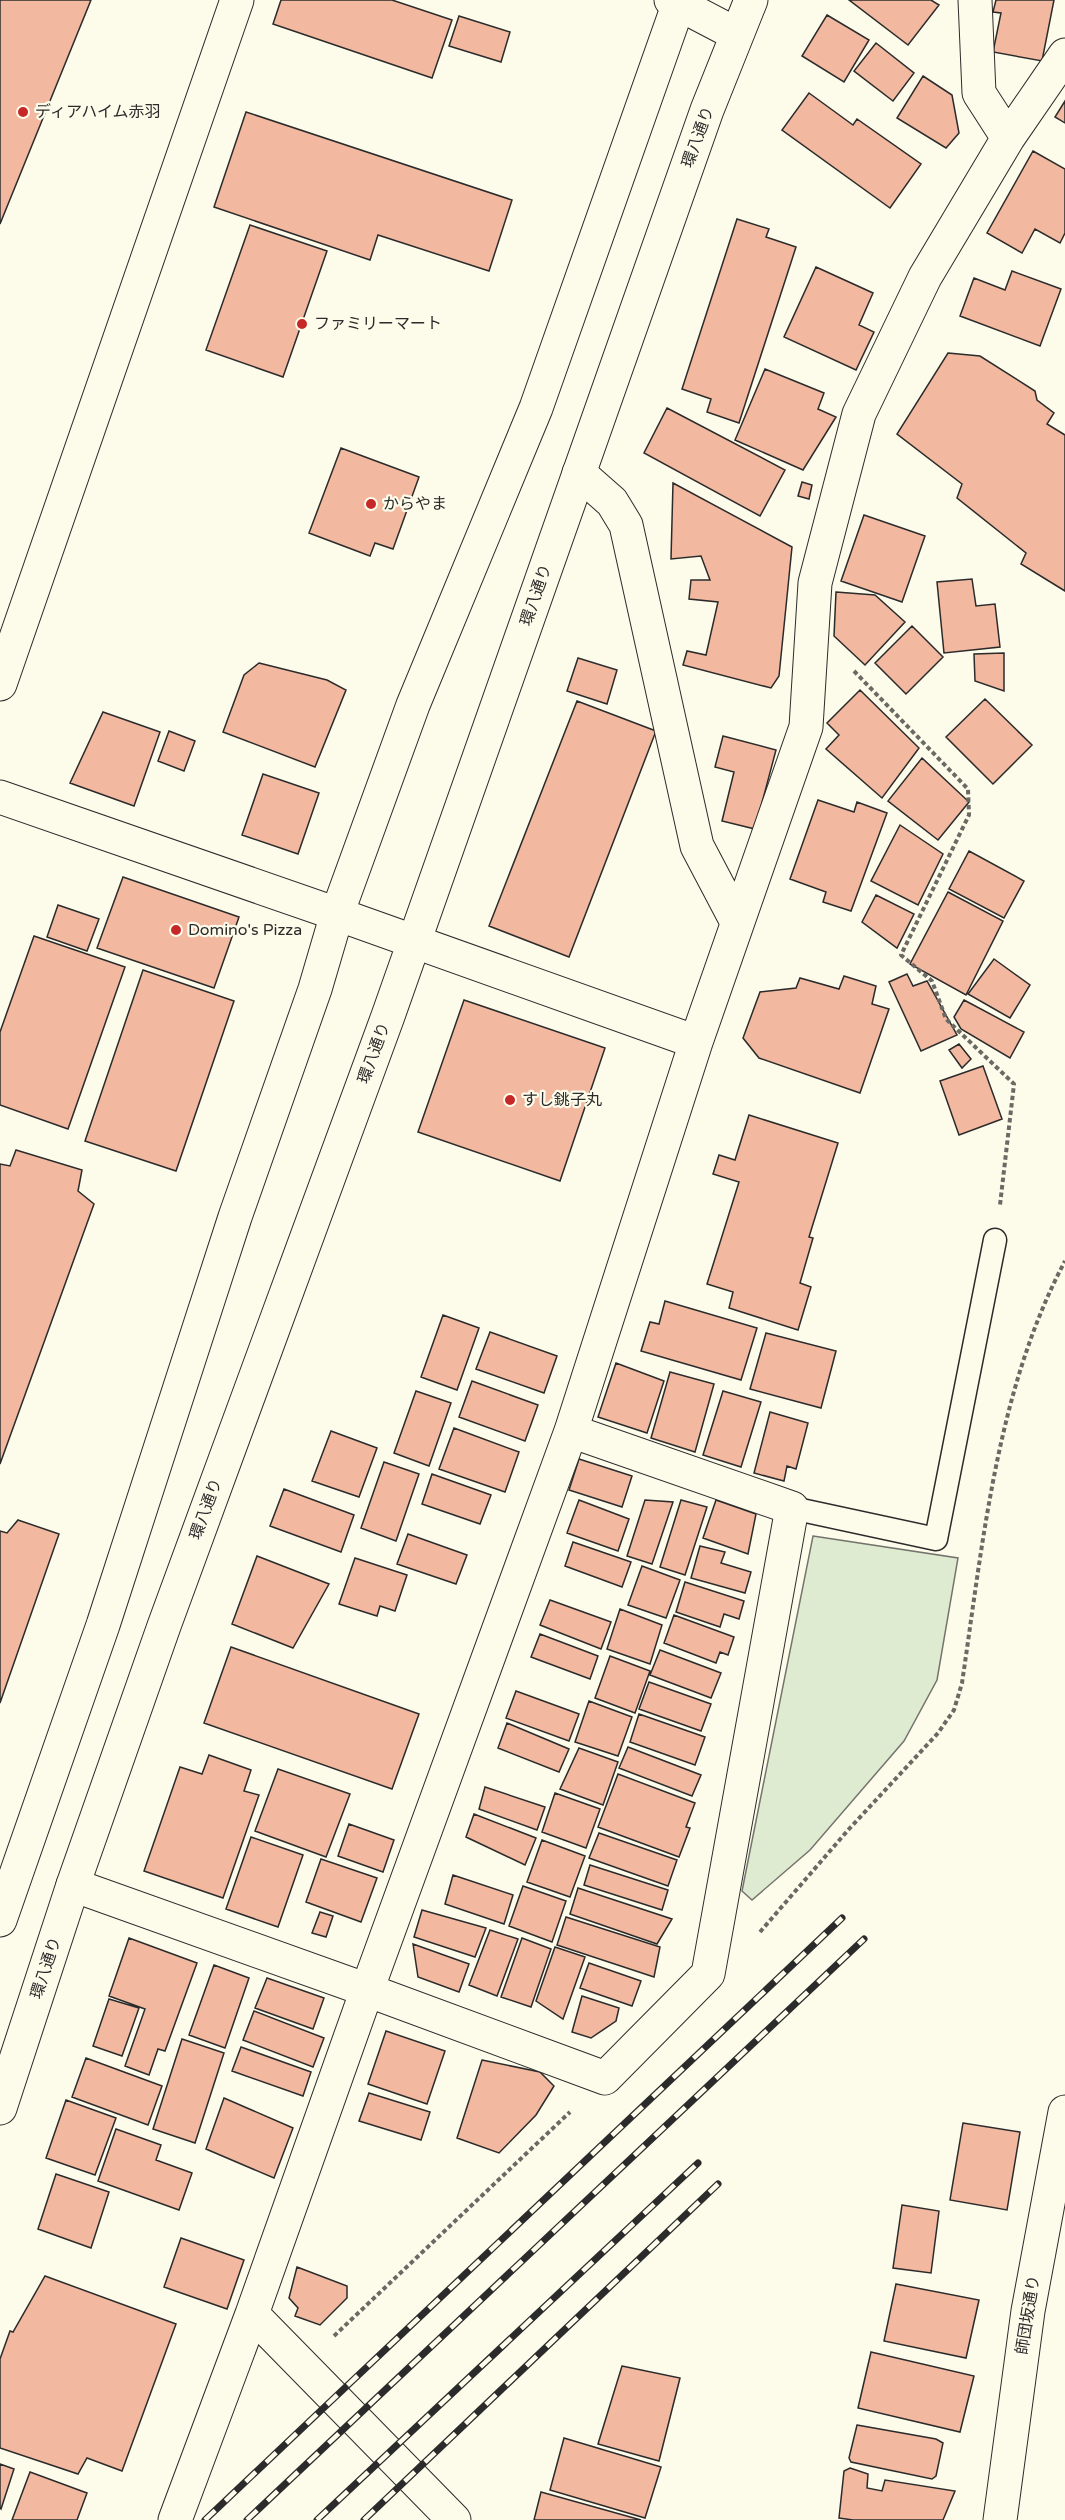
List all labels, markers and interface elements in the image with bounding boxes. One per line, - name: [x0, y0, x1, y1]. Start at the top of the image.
- place label: ディアハイム赤羽: [35, 102, 161, 122]
- street label: 環八通り: [678, 104, 718, 170]
- marker: ディアハイム赤羽: [16, 105, 30, 119]
- place label: ファミリーマート: [314, 314, 442, 334]
- marker: ファミリーマート: [295, 317, 309, 331]
- place label: からやま: [383, 494, 447, 514]
- marker: からやま: [364, 497, 378, 511]
- street label: 環八通り: [516, 561, 556, 629]
- place label: Domino's Pizza: [188, 920, 302, 940]
- marker: Domino's Pizza: [169, 923, 183, 937]
- street label: 環八通り: [354, 1020, 394, 1086]
- place label: すし銚子丸: [522, 1090, 602, 1110]
- marker: すし銚子丸: [503, 1093, 517, 1107]
- street label: 環八通り: [186, 1476, 226, 1542]
- street label: 環八通り: [27, 1934, 65, 2002]
- street label: 師団坂通り: [1012, 2274, 1044, 2356]

